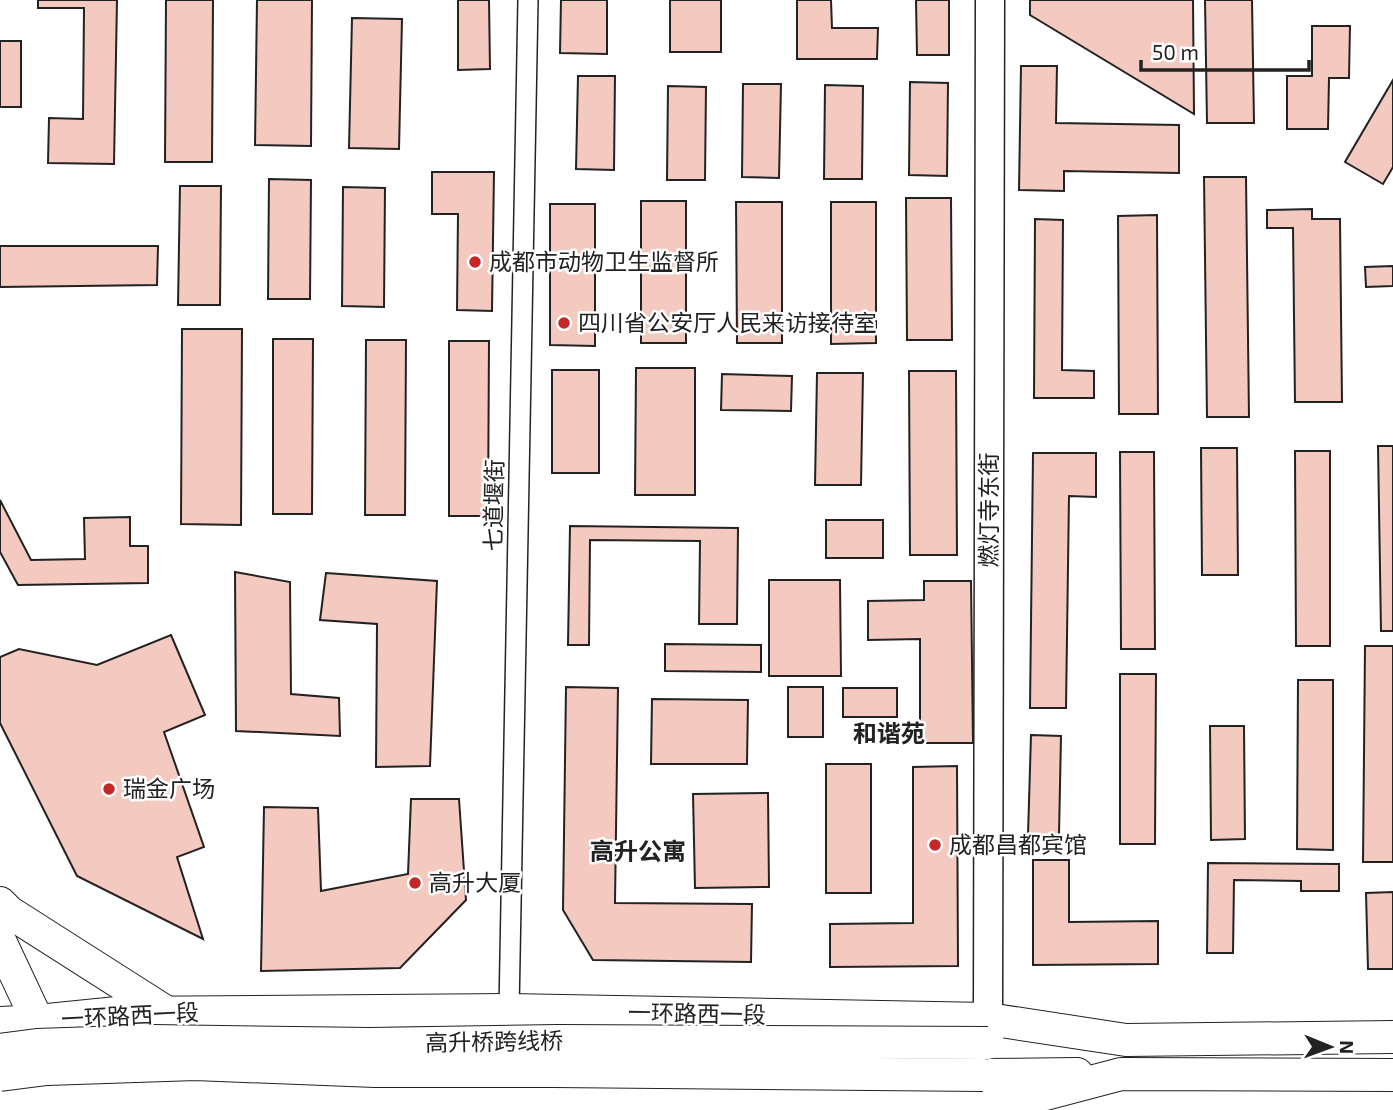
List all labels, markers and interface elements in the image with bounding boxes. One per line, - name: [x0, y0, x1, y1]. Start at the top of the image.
- scale bar: [1141, 28, 1309, 72]
- text: 50 m: [1152, 39, 1199, 64]
- place label: 成都市动物卫生监督所: [489, 247, 719, 275]
- marker: 成都市动物卫生监督所: [467, 254, 483, 270]
- place label: 四川省公安厅人民来访接待室: [578, 308, 877, 336]
- marker: 四川省公安厅人民来访接待室: [556, 315, 572, 331]
- street label: 燃灯寺东街: [974, 453, 1002, 568]
- street label: 七道堰街: [478, 459, 508, 551]
- district label: 和谐苑: [853, 718, 925, 747]
- place label: 瑞金广场: [123, 774, 215, 802]
- marker: 瑞金广场: [101, 781, 117, 797]
- place label: 成都昌都宾馆: [949, 830, 1087, 858]
- district label: 高升公寓: [590, 836, 686, 865]
- marker: 成都昌都宾馆: [927, 837, 943, 853]
- place label: 高升大厦: [429, 868, 521, 896]
- marker: 高升大厦: [407, 875, 423, 891]
- street label: 一环路西一段: [60, 997, 200, 1033]
- street label: 一环路西一段: [628, 998, 766, 1028]
- north arrow: [1295, 1012, 1365, 1082]
- street label: 高升桥跨线桥: [425, 1026, 563, 1056]
- text: N: [1336, 1040, 1359, 1054]

